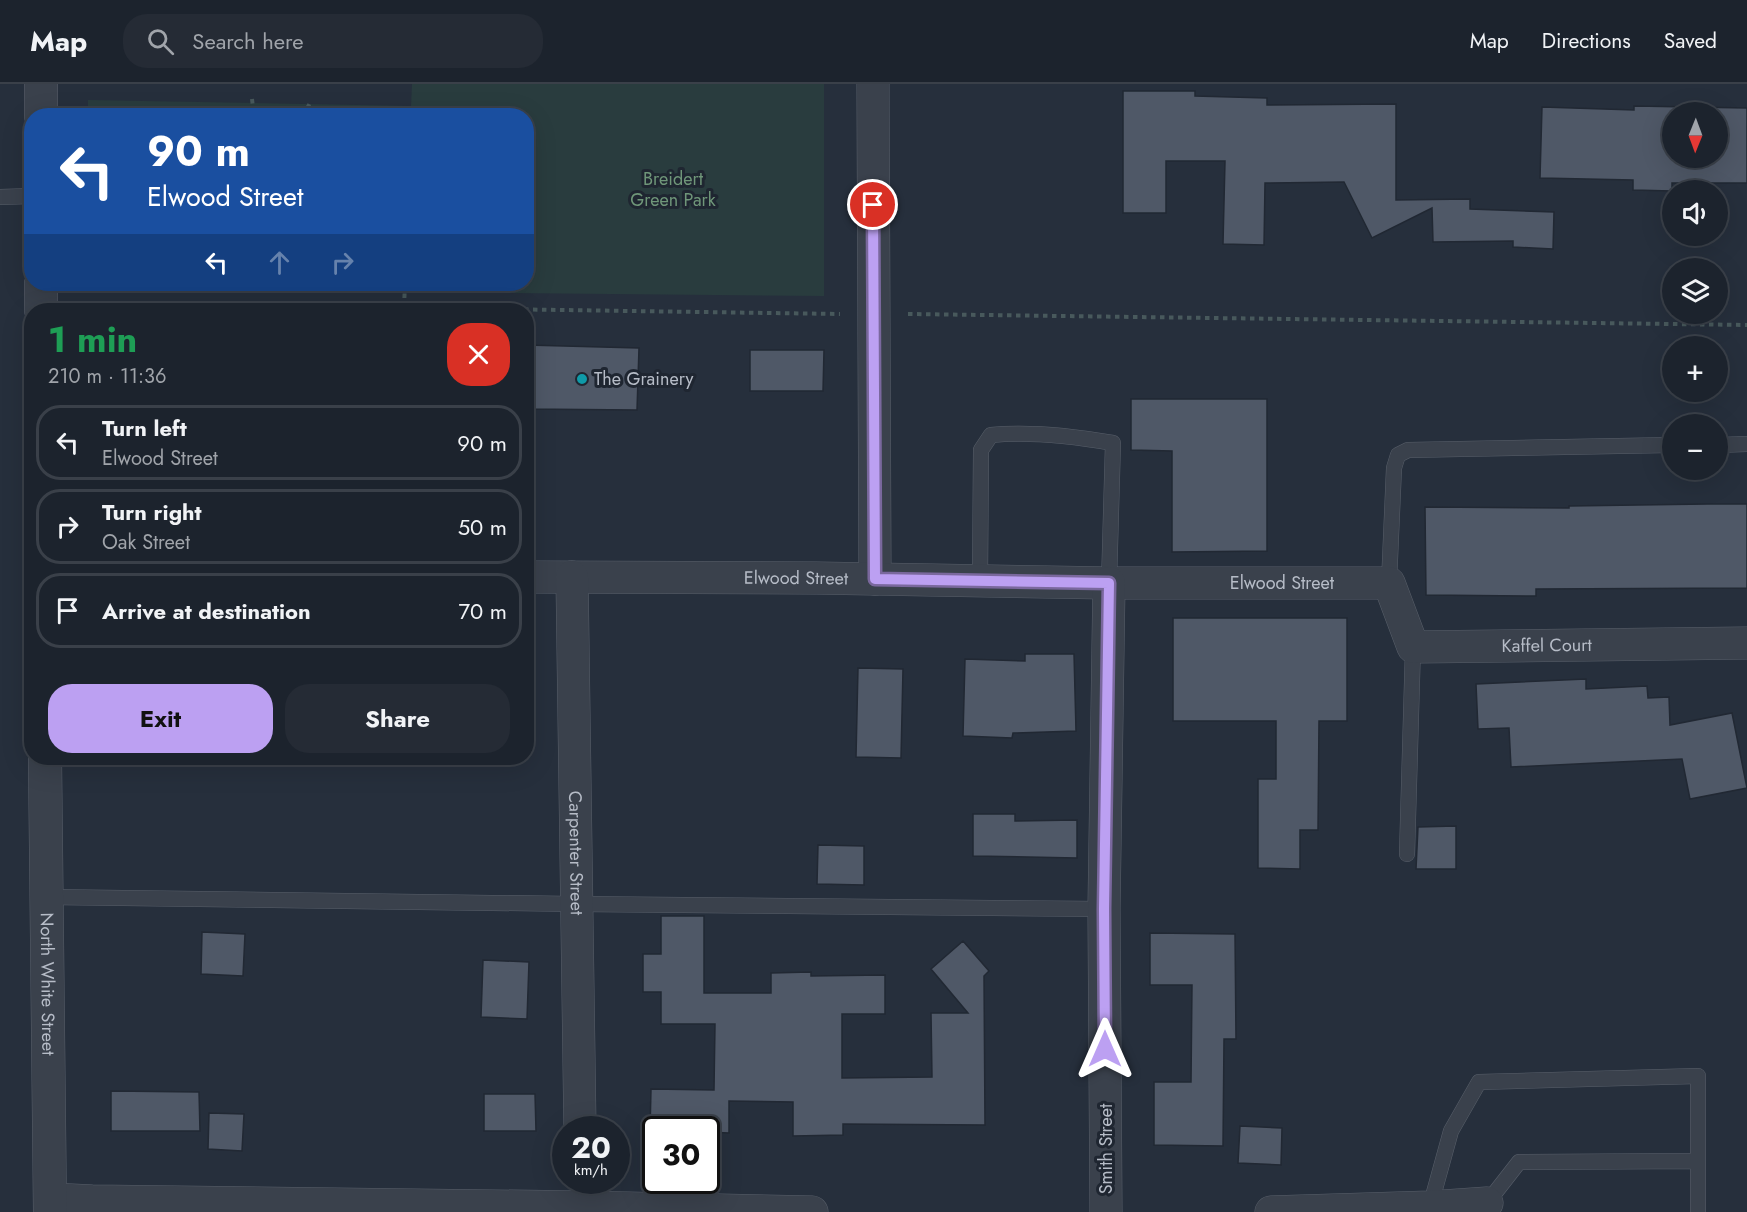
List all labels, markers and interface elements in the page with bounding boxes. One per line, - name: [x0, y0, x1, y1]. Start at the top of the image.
- search box: [123, 14, 543, 68]
- text: Map: [30, 21, 87, 62]
- icon: search: [144, 25, 177, 58]
- text: Search here: [192, 25, 304, 57]
- text: Map: [1470, 26, 1509, 56]
- text: Directions: [1542, 26, 1631, 56]
- text: Saved: [1664, 26, 1717, 56]
- north arrow: [1662, 102, 1728, 168]
- map controls: [1662, 102, 1728, 480]
- text: 90 m: [147, 121, 250, 182]
- icon: left: [48, 132, 126, 210]
- park label: Breidert Green Park: [630, 166, 716, 213]
- text: Elwood Street: [147, 177, 303, 216]
- pin: [847, 179, 898, 230]
- button: sound: [1662, 180, 1728, 246]
- icon: arrive: [856, 188, 889, 221]
- icon: left: [200, 246, 233, 279]
- icon: ahead: [263, 246, 296, 279]
- icon: right: [326, 246, 359, 279]
- button: layers: [1662, 258, 1728, 324]
- text: 1 min: [48, 313, 137, 365]
- button: close: [447, 323, 510, 386]
- button: +: [1662, 336, 1728, 402]
- text: 210 m · 11:36: [48, 362, 166, 391]
- place label: The Grainery: [594, 366, 693, 392]
- marker: The Grainery: [575, 372, 589, 386]
- text: Turn left: [102, 412, 187, 444]
- button: −: [1662, 414, 1728, 480]
- icon: left: [51, 426, 84, 459]
- text: 90 m: [457, 427, 507, 459]
- text: Elwood Street: [102, 444, 218, 473]
- text: Turn right: [102, 496, 202, 528]
- icon: right: [51, 510, 84, 543]
- text: 50 m: [458, 511, 507, 543]
- text: Oak Street: [102, 528, 190, 557]
- street label: Elwood Street: [744, 565, 849, 592]
- street label: Elwood Street: [1230, 570, 1335, 596]
- icon: arrive: [51, 594, 84, 627]
- text: Arrive at destination: [102, 595, 311, 627]
- text: 70 m: [458, 595, 507, 627]
- street label: Kaffel Court: [1501, 632, 1592, 659]
- button: Exit: [48, 684, 273, 753]
- button: Share: [285, 684, 510, 753]
- street label: Carpenter Street: [562, 791, 590, 916]
- street label: North White Street: [34, 912, 61, 1056]
- position arrow: [1073, 1017, 1137, 1081]
- street label: Smith Street: [1093, 1103, 1119, 1194]
- speed limit sign: 30: [642, 1116, 720, 1194]
- text: 20: [571, 1126, 611, 1169]
- text: km/h: [574, 1159, 608, 1181]

